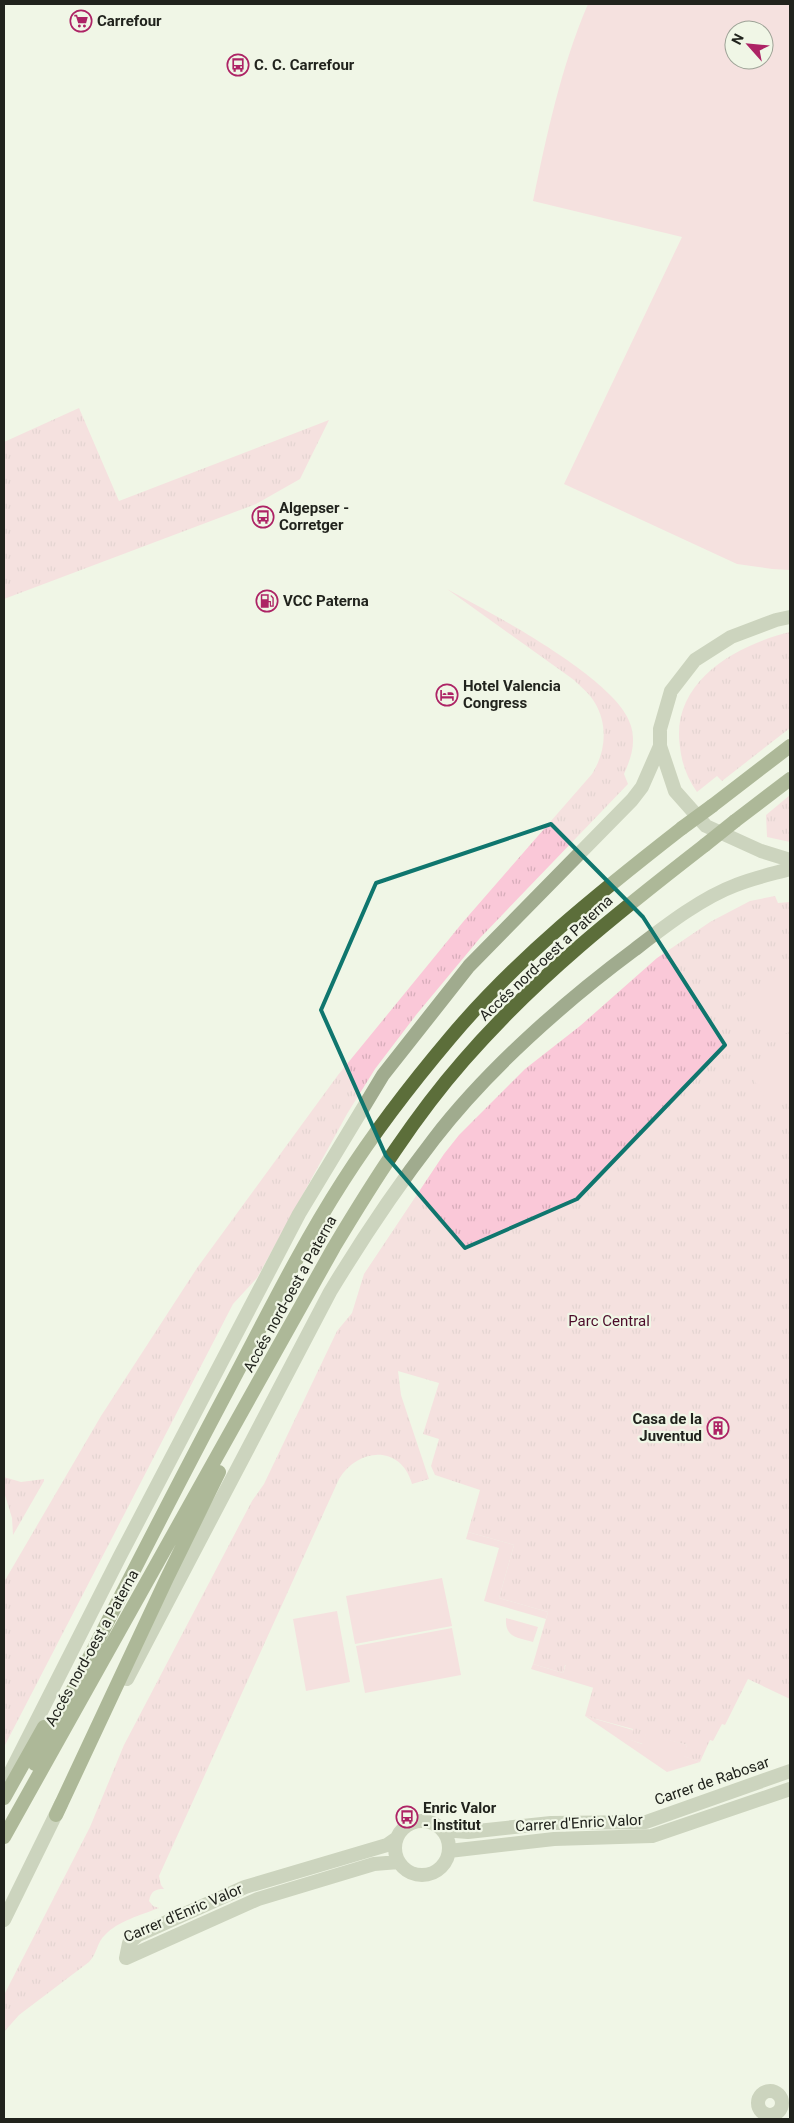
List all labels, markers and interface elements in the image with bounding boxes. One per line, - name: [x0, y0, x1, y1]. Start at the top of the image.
- supermarket icon: Carrefour: [69, 9, 93, 33]
- place label: Carrefour: [97, 12, 162, 30]
- north arrow: [724, 20, 774, 70]
- text: N: [728, 31, 747, 47]
- bus stop icon: C. C. Carrefour: [226, 53, 250, 77]
- place label: C. C. Carrefour: [254, 56, 355, 74]
- place label: Algepser - Corretger: [279, 499, 349, 534]
- bus stop icon: Algepser - Corretger: [251, 505, 275, 529]
- fuel station icon: VCC Paterna: [255, 589, 279, 613]
- place label: VCC Paterna: [283, 592, 369, 610]
- place label: Hotel Valencia Congress: [463, 677, 561, 712]
- hotel icon: Hotel Valencia Congress: [435, 683, 459, 707]
- street label: Accés nord-oest a Paterna: [476, 891, 616, 1025]
- street label: Accés nord-oest a Paterna: [239, 1213, 341, 1375]
- park label: Parc Central: [568, 1312, 650, 1330]
- place label: Casa de la Juventud: [632, 1410, 702, 1445]
- building icon: Casa de la Juventud: [706, 1416, 730, 1440]
- street label: Accés nord-oest a Paterna: [41, 1567, 143, 1729]
- street label: Carrer de Rabosar: [652, 1753, 772, 1809]
- place label: Enric Valor - Institut: [423, 1799, 497, 1834]
- bus stop icon: Enric Valor - Institut: [395, 1805, 419, 1829]
- street label: Carrer d'Enric Valor: [515, 1811, 643, 1835]
- street label: Carrer d'Enric Valor: [121, 1880, 245, 1946]

